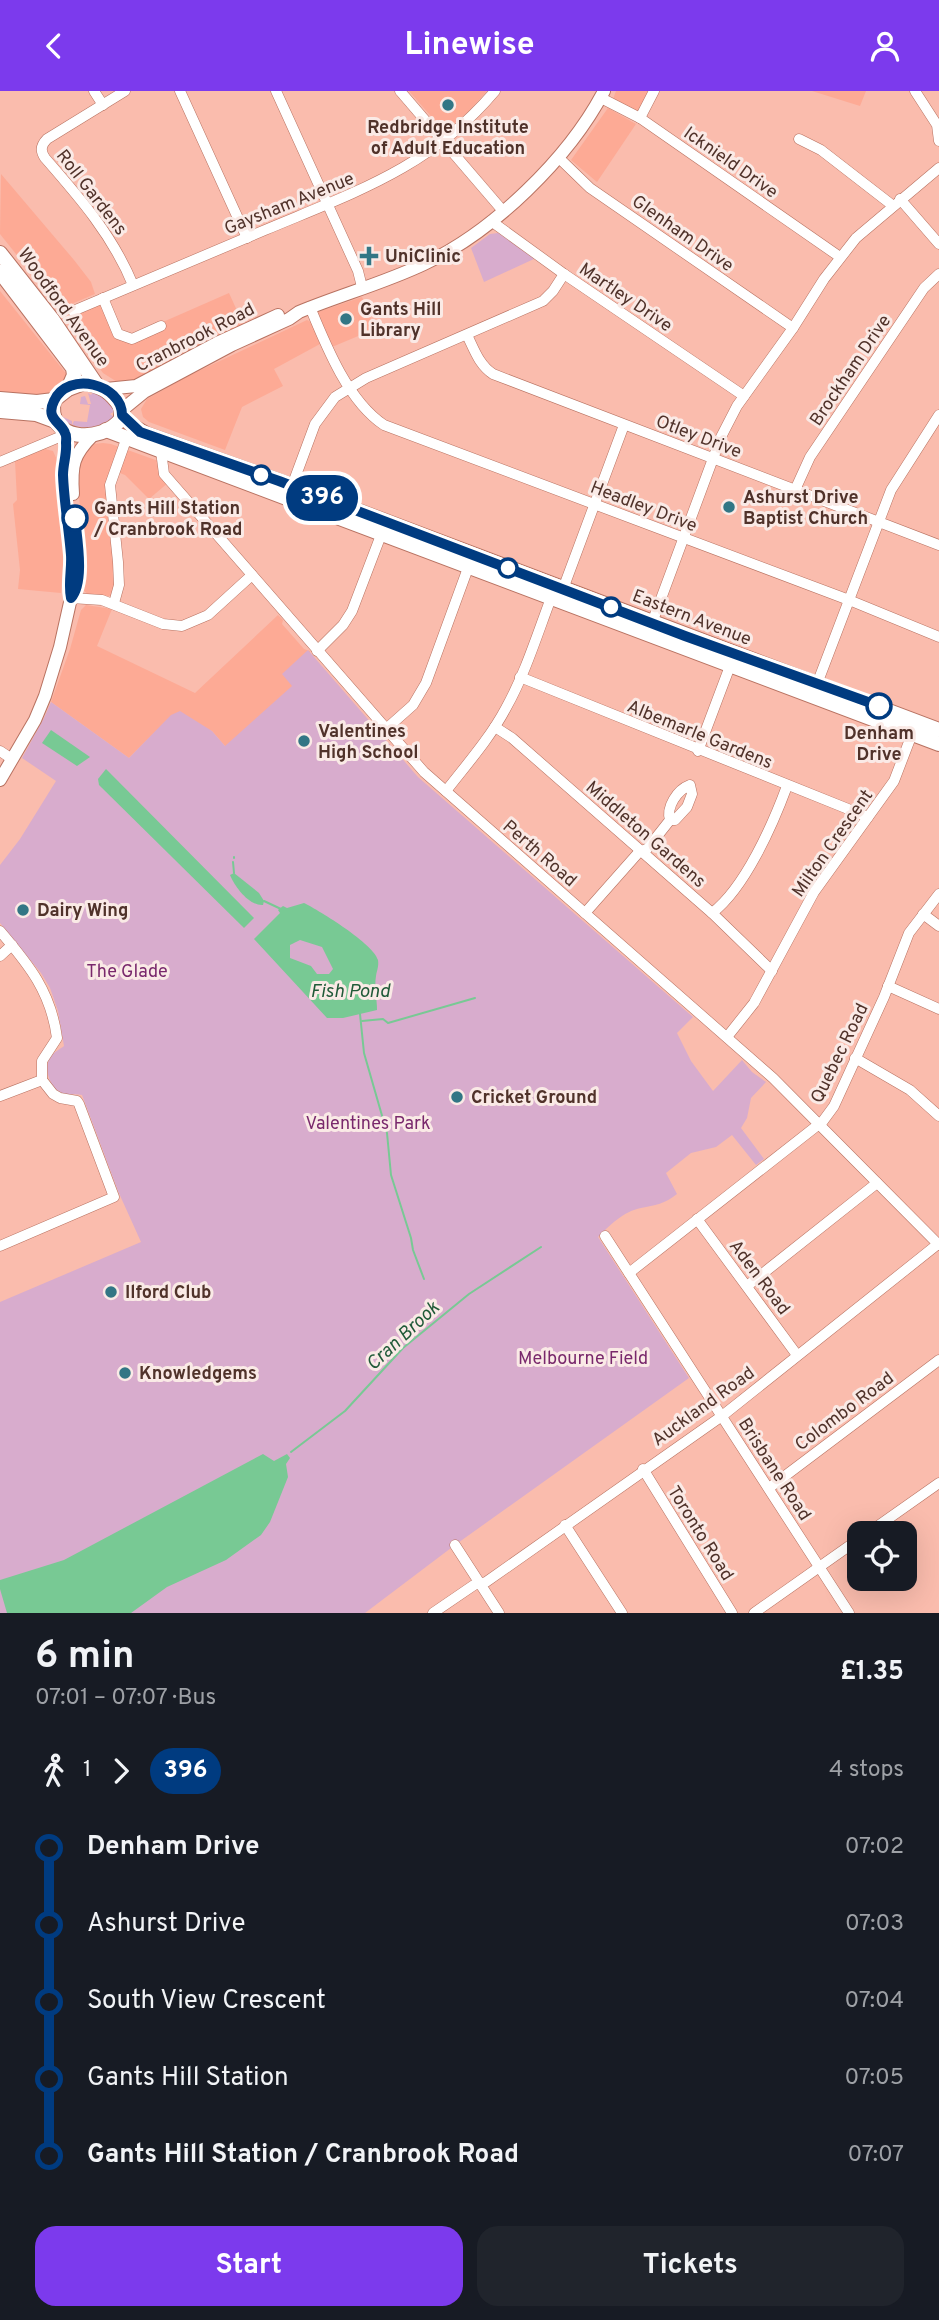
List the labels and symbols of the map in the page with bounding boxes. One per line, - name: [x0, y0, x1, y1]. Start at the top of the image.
- marker: Redbridge Institute of Adult Education: [440, 97, 456, 113]
- place label: Redbridge Institute of Adult Education: [367, 117, 529, 161]
- street label: Icknield Drive: [679, 122, 782, 204]
- street label: Roll Gardens: [50, 145, 131, 240]
- street label: Gaysham Avenue: [221, 168, 358, 241]
- street label: Glenham Drive: [627, 191, 738, 278]
- street label: Woodford Avenue: [12, 244, 114, 372]
- marker: UniClinic: [359, 246, 379, 266]
- place label: UniClinic: [385, 246, 461, 269]
- street label: Martley Drive: [574, 259, 676, 338]
- street label: Cranbrook Road: [132, 298, 259, 378]
- place label: Gants Hill Library: [360, 299, 442, 343]
- marker: Gants Hill Library: [338, 311, 354, 327]
- street label: Brockham Drive: [806, 311, 897, 431]
- street label: Otley Drive: [652, 411, 745, 464]
- unlabelled marker: [251, 465, 271, 485]
- line badge: 396: [282, 475, 362, 521]
- street label: Headley Drive: [587, 477, 700, 538]
- place label: Ashurst Drive Baptist Church: [743, 487, 868, 531]
- place label: Gants Hill Station / Cranbrook Road: [93, 498, 242, 542]
- marker: Ashurst Drive Baptist Church: [721, 499, 737, 515]
- marker: Gants Hill Station / Cranbrook Road: [62, 505, 88, 531]
- unlabelled marker: [498, 558, 518, 578]
- street label: Eastern Avenue: [629, 585, 754, 652]
- unlabelled marker: [601, 597, 621, 617]
- marker: Denham Drive: [866, 693, 892, 719]
- street label: Albemarle Gardens: [623, 696, 776, 775]
- place label: Valentines High School: [318, 721, 419, 765]
- place label: Denham Drive: [844, 723, 914, 767]
- marker: Valentines High School: [296, 733, 312, 749]
- street label: Middleton Gardens: [580, 777, 710, 894]
- street label: Milton Crescent: [788, 786, 879, 902]
- street label: Perth Road: [497, 816, 581, 893]
- place label: Dairy Wing: [37, 900, 128, 923]
- marker: Dairy Wing: [15, 902, 31, 918]
- park label: The Glade: [86, 961, 168, 984]
- water label: Fish Pond: [310, 980, 392, 1004]
- street label: Quebec Road: [806, 1000, 874, 1107]
- place label: Cricket Ground: [471, 1087, 597, 1110]
- marker: Cricket Ground: [449, 1089, 465, 1105]
- park label: Valentines Park: [305, 1113, 431, 1136]
- street label: Aden Road: [723, 1236, 794, 1320]
- place label: Ilford Club: [125, 1282, 211, 1305]
- marker: Ilford Club: [103, 1284, 119, 1300]
- water label: Cran Brook: [362, 1296, 445, 1376]
- park label: Melbourne Field: [518, 1348, 648, 1371]
- street label: Auckland Road: [648, 1362, 760, 1452]
- place label: Knowledgems: [139, 1363, 257, 1386]
- marker: Knowledgems: [117, 1365, 133, 1381]
- street label: Colombo Road: [791, 1367, 899, 1457]
- street label: Brisbane Road: [732, 1414, 815, 1525]
- street label: Toronto Road: [661, 1482, 738, 1586]

